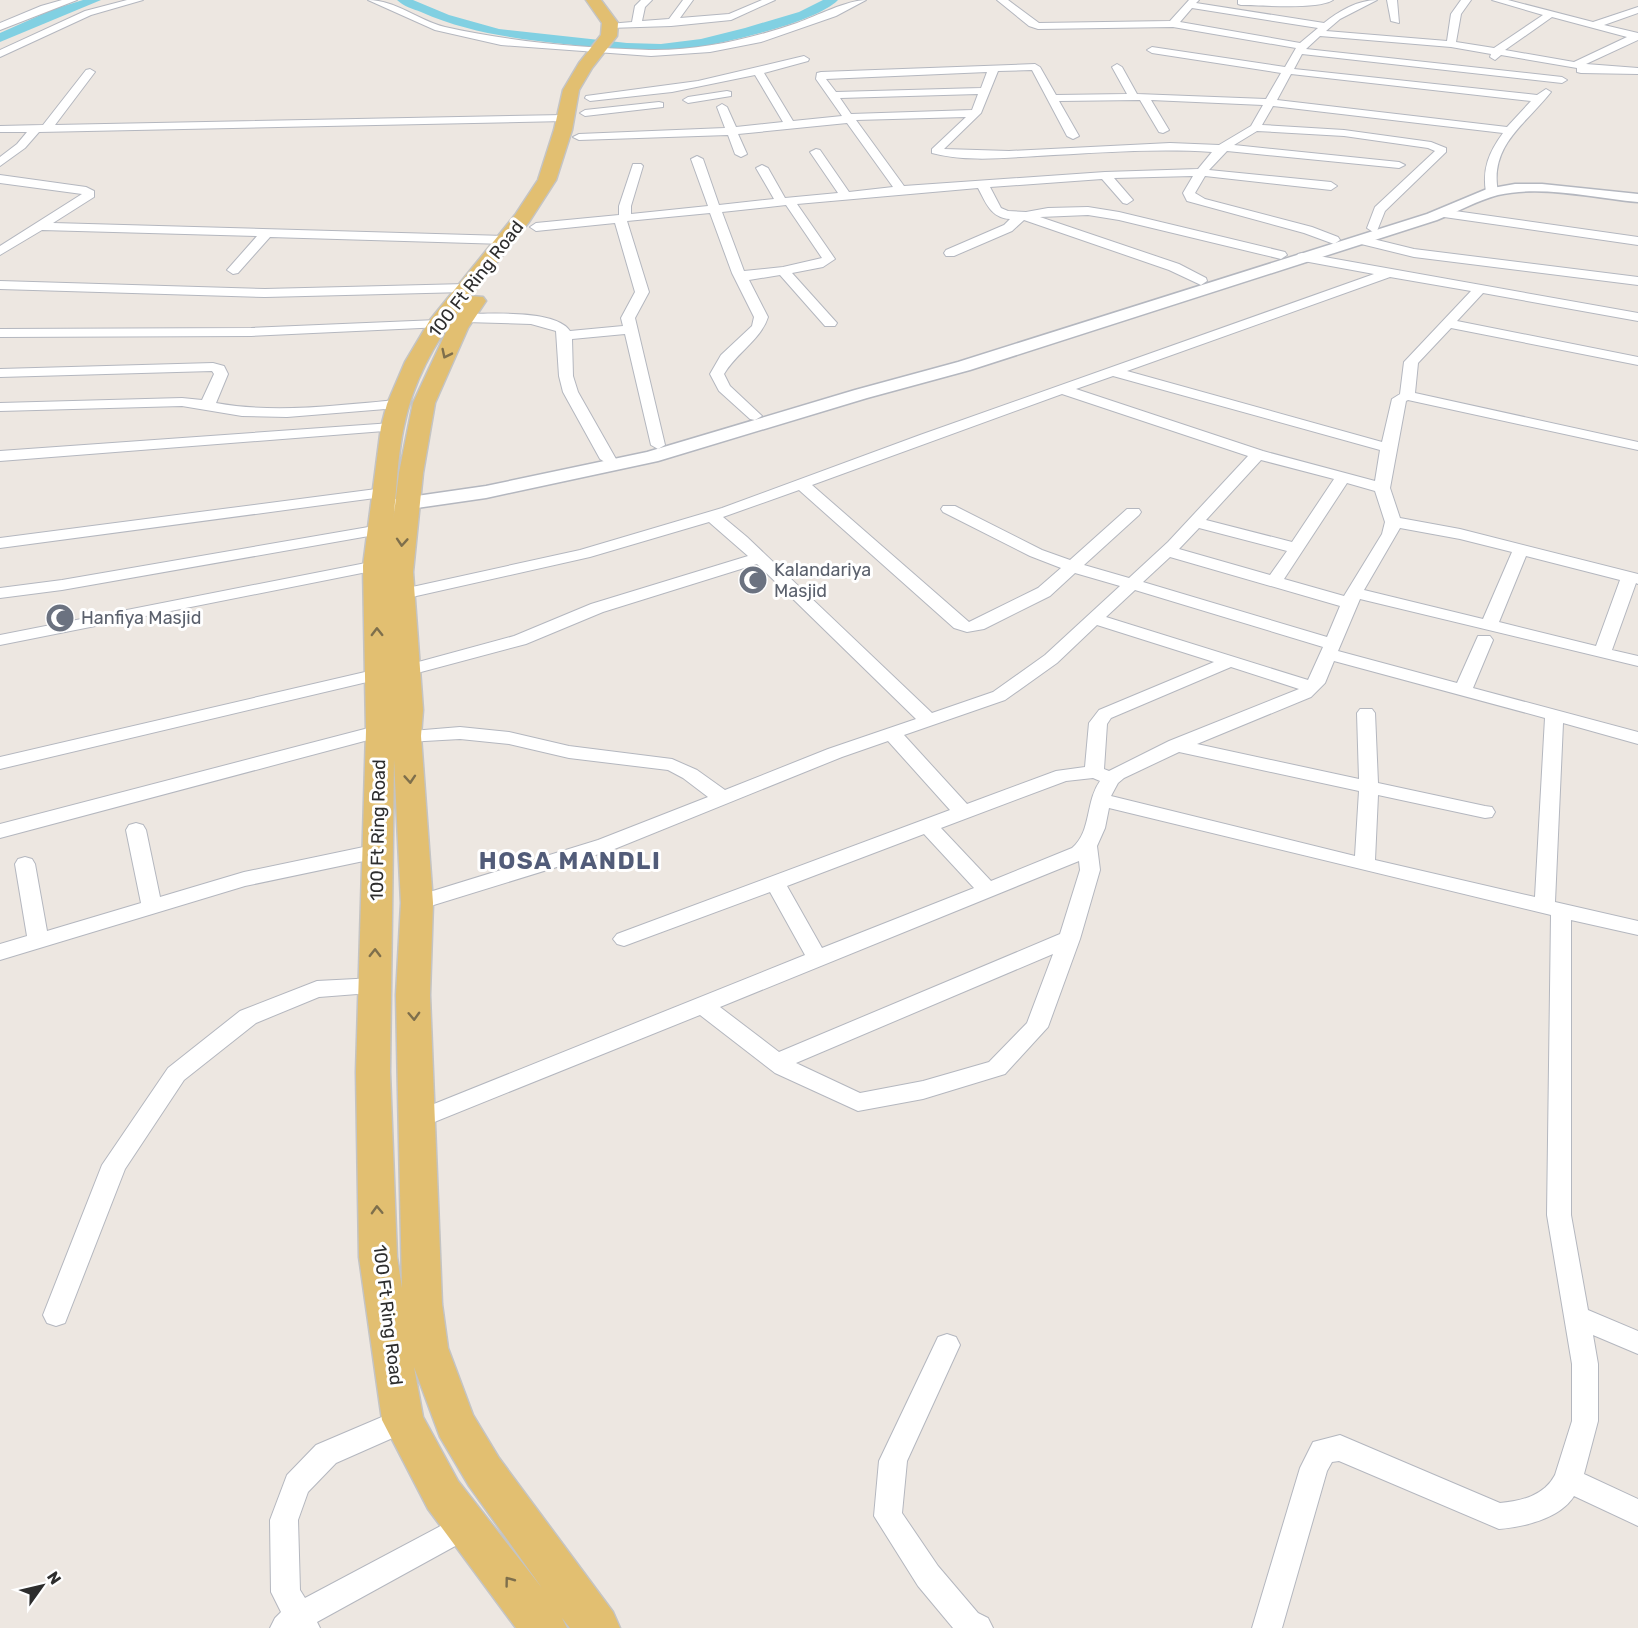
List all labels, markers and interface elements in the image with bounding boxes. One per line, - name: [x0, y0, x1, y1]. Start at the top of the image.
- street label: 100 Ft Ring Road: [424, 216, 528, 342]
- one-way arrow: [442, 348, 453, 359]
- one-way arrow: [396, 538, 409, 547]
- place label: Kalandariya Masjid: [774, 559, 871, 602]
- mosque icon: Kalandariya Masjid: [737, 564, 769, 596]
- mosque icon: Hanfiya Masjid: [44, 602, 76, 634]
- place label: Hanfiya Masjid: [81, 607, 201, 629]
- one-way arrow: [371, 627, 383, 636]
- street label: 100 Ft Ring Road: [366, 759, 390, 901]
- one-way arrow: [404, 774, 417, 783]
- district label: HOSA MANDLI: [479, 847, 661, 875]
- one-way arrow: [369, 948, 382, 957]
- one-way arrow: [408, 1011, 420, 1020]
- one-way arrow: [371, 1206, 383, 1215]
- street label: 100 Ft Ring Road: [368, 1243, 408, 1387]
- north arrow: [12, 1556, 72, 1616]
- text: N: [43, 1568, 65, 1588]
- one-way arrow: [505, 1577, 516, 1588]

